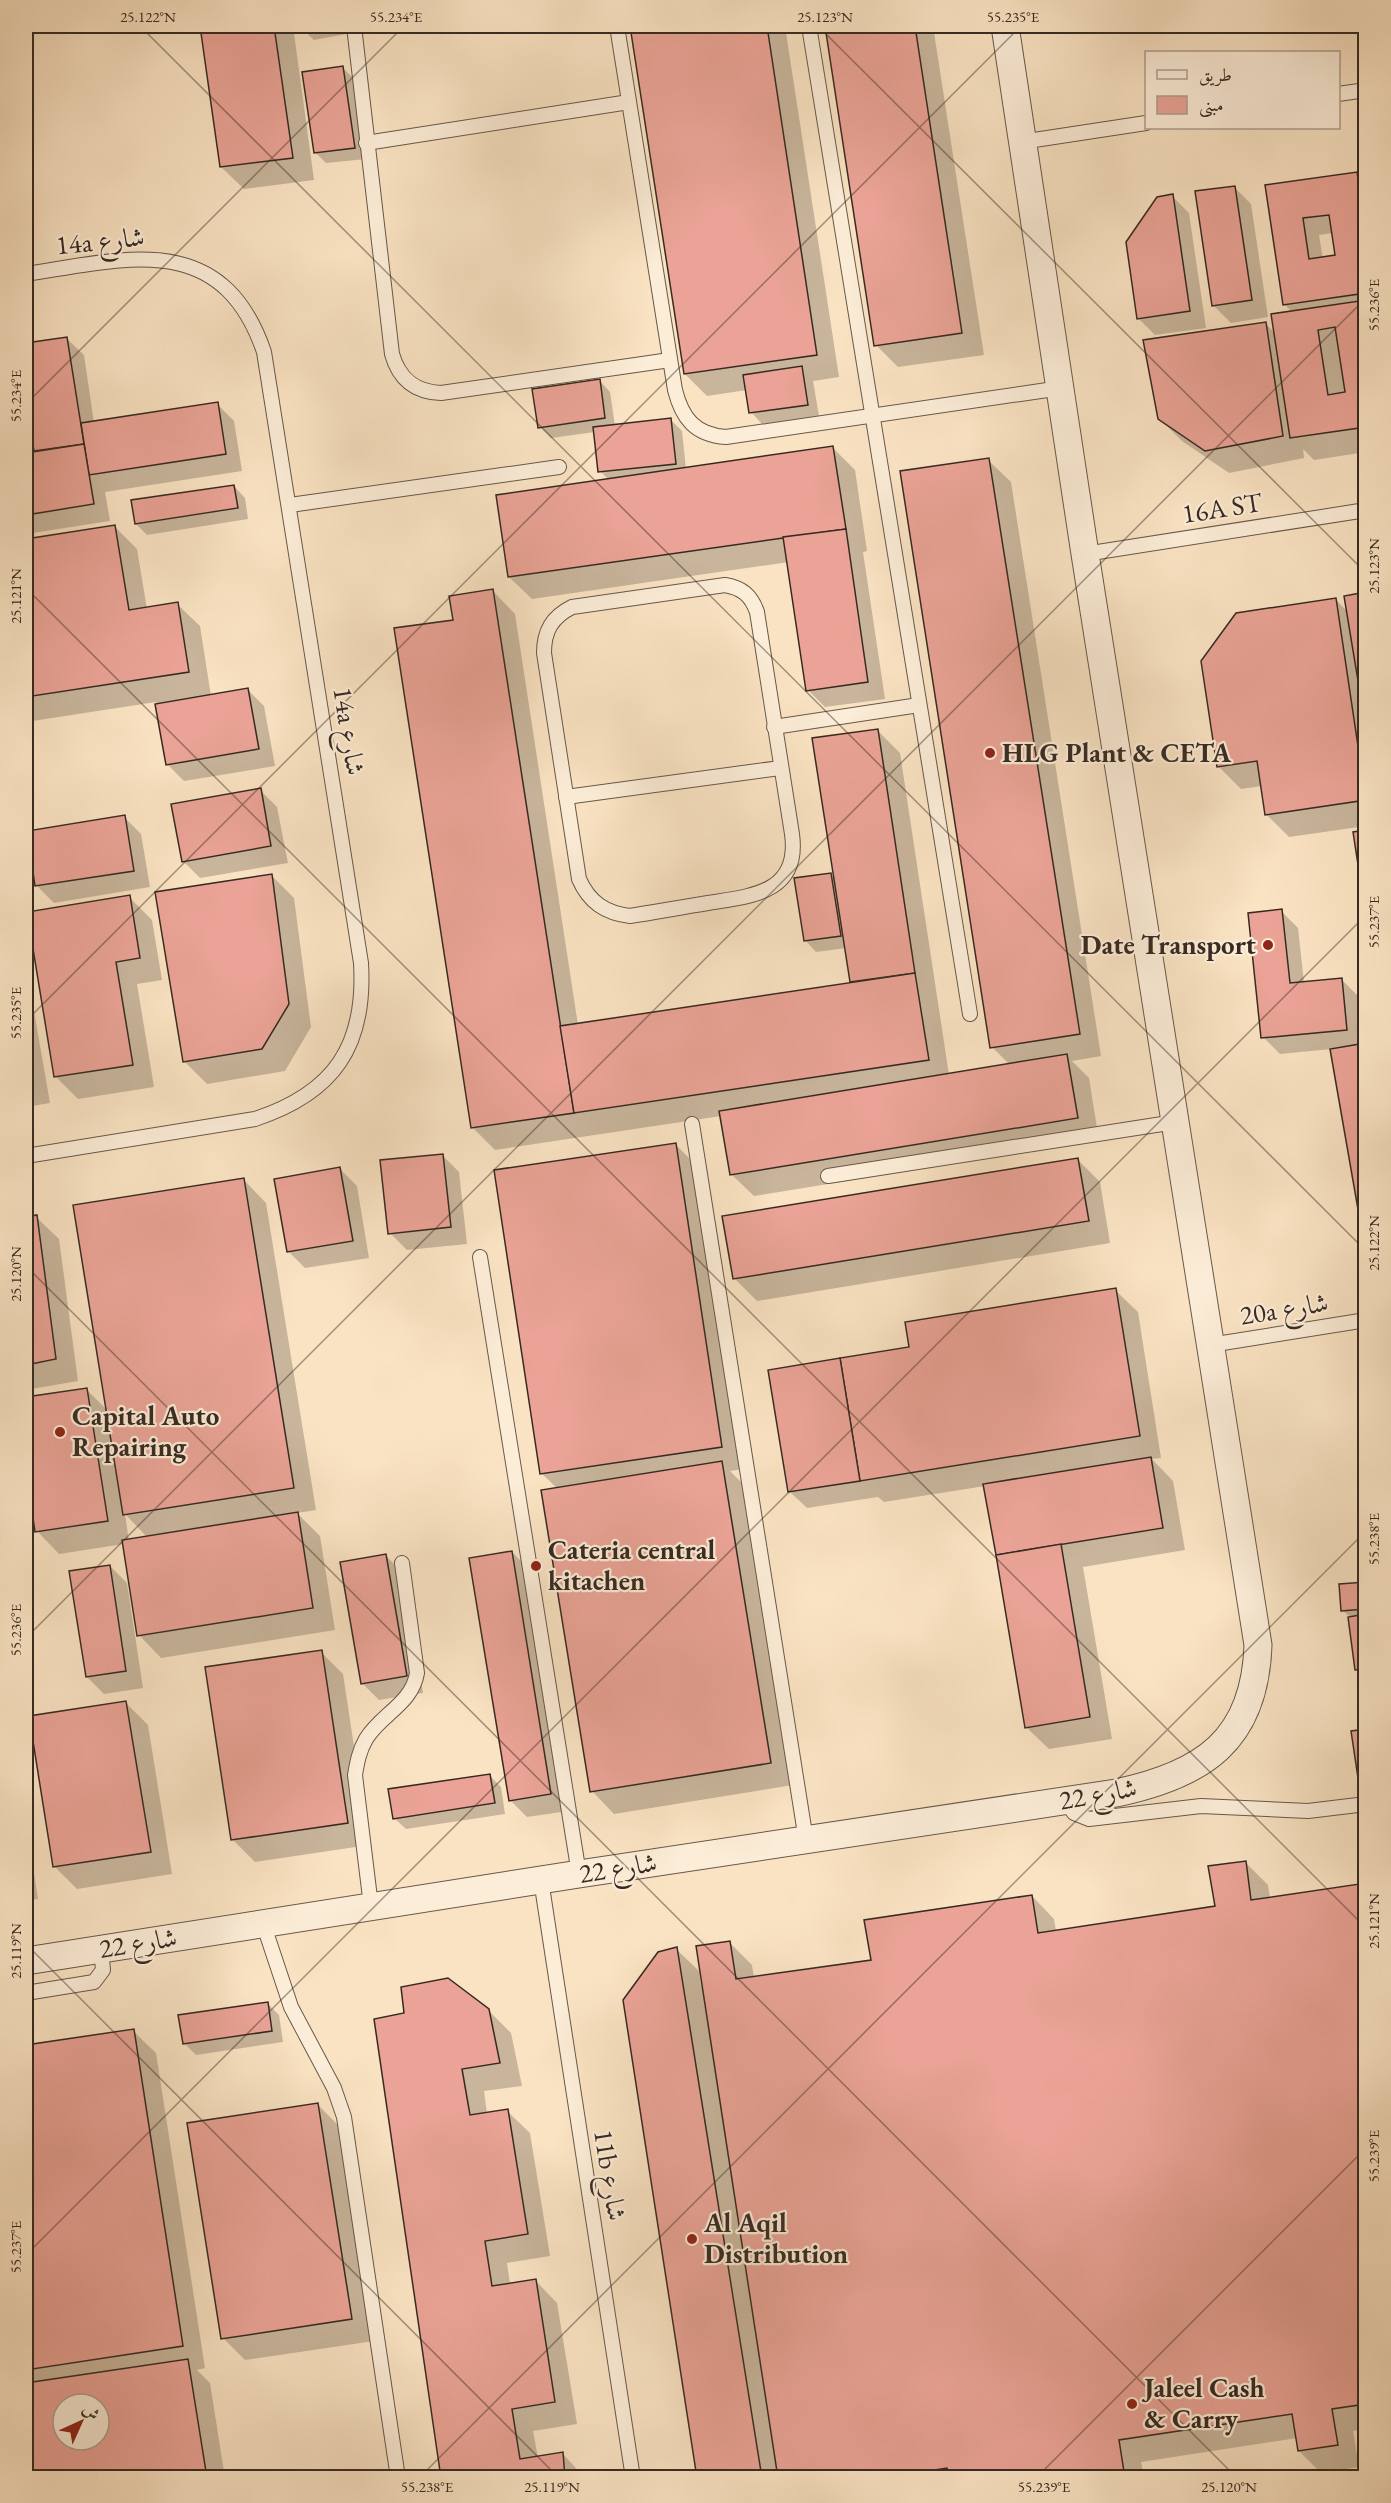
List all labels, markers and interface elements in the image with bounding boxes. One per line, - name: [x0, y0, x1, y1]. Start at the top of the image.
- text: 25.122°N: [120, 7, 176, 26]
- text: 55.234°E: [370, 7, 423, 26]
- text: 25.123°N: [797, 7, 853, 26]
- text: 55.235°E: [987, 7, 1040, 26]
- legend: [1145, 51, 1340, 129]
- text: طريق: [1199, 63, 1232, 87]
- text: مبنى: [1199, 93, 1224, 118]
- street label: 14a شارع: [54, 218, 147, 268]
- text: 55.236°E: [1364, 278, 1383, 331]
- text: 55.234°E: [6, 369, 25, 422]
- street label: 16A ST: [1179, 484, 1265, 531]
- text: 25.123°N: [1364, 538, 1383, 594]
- text: 25.121°N: [6, 568, 25, 624]
- street label: 14a شارع: [320, 684, 374, 778]
- place label: HLG Plant & CETA: [1002, 735, 1232, 770]
- marker: HLG Plant & CETA: [983, 746, 997, 760]
- text: 55.237°E: [1364, 895, 1383, 948]
- place label: Date Transport: [1081, 927, 1256, 962]
- marker: Date Transport: [1261, 938, 1275, 952]
- text: 55.235°E: [6, 986, 25, 1039]
- text: 25.122°N: [1364, 1215, 1383, 1271]
- text: 25.120°N: [6, 1246, 25, 1302]
- street label: 20a شارع: [1237, 1284, 1331, 1338]
- place label: Capital Auto Repairing: [72, 1398, 219, 1464]
- marker: Capital Auto Repairing: [53, 1425, 67, 1439]
- text: 55.238°E: [1364, 1512, 1383, 1565]
- place label: Cateria central kitachen: [548, 1532, 716, 1598]
- marker: Cateria central kitachen: [529, 1559, 543, 1573]
- text: 55.236°E: [6, 1603, 25, 1656]
- street label: شارع 22: [1056, 1769, 1140, 1822]
- street label: شارع 22: [577, 1844, 660, 1896]
- text: 25.121°N: [1364, 1893, 1383, 1949]
- street label: شارع 22: [97, 1919, 180, 1971]
- text: 25.119°N: [6, 1923, 25, 1979]
- street label: 11b شارع: [581, 2127, 635, 2224]
- text: 55.239°E: [1364, 2129, 1383, 2182]
- place label: Al Aqil Distribution: [703, 2205, 848, 2271]
- text: 55.237°E: [6, 2220, 25, 2273]
- marker: Al Aqil Distribution: [685, 2232, 699, 2246]
- place label: Jaleel Cash & Carry: [1141, 2370, 1265, 2436]
- north arrow: [51, 2392, 111, 2452]
- marker: Jaleel Cash & Carry: [1125, 2397, 1139, 2411]
- text: ش: [78, 2399, 104, 2425]
- text: 55.238°E: [401, 2477, 454, 2496]
- text: 25.119°N: [524, 2477, 580, 2496]
- text: 55.239°E: [1018, 2477, 1071, 2496]
- text: 25.120°N: [1201, 2477, 1257, 2496]

